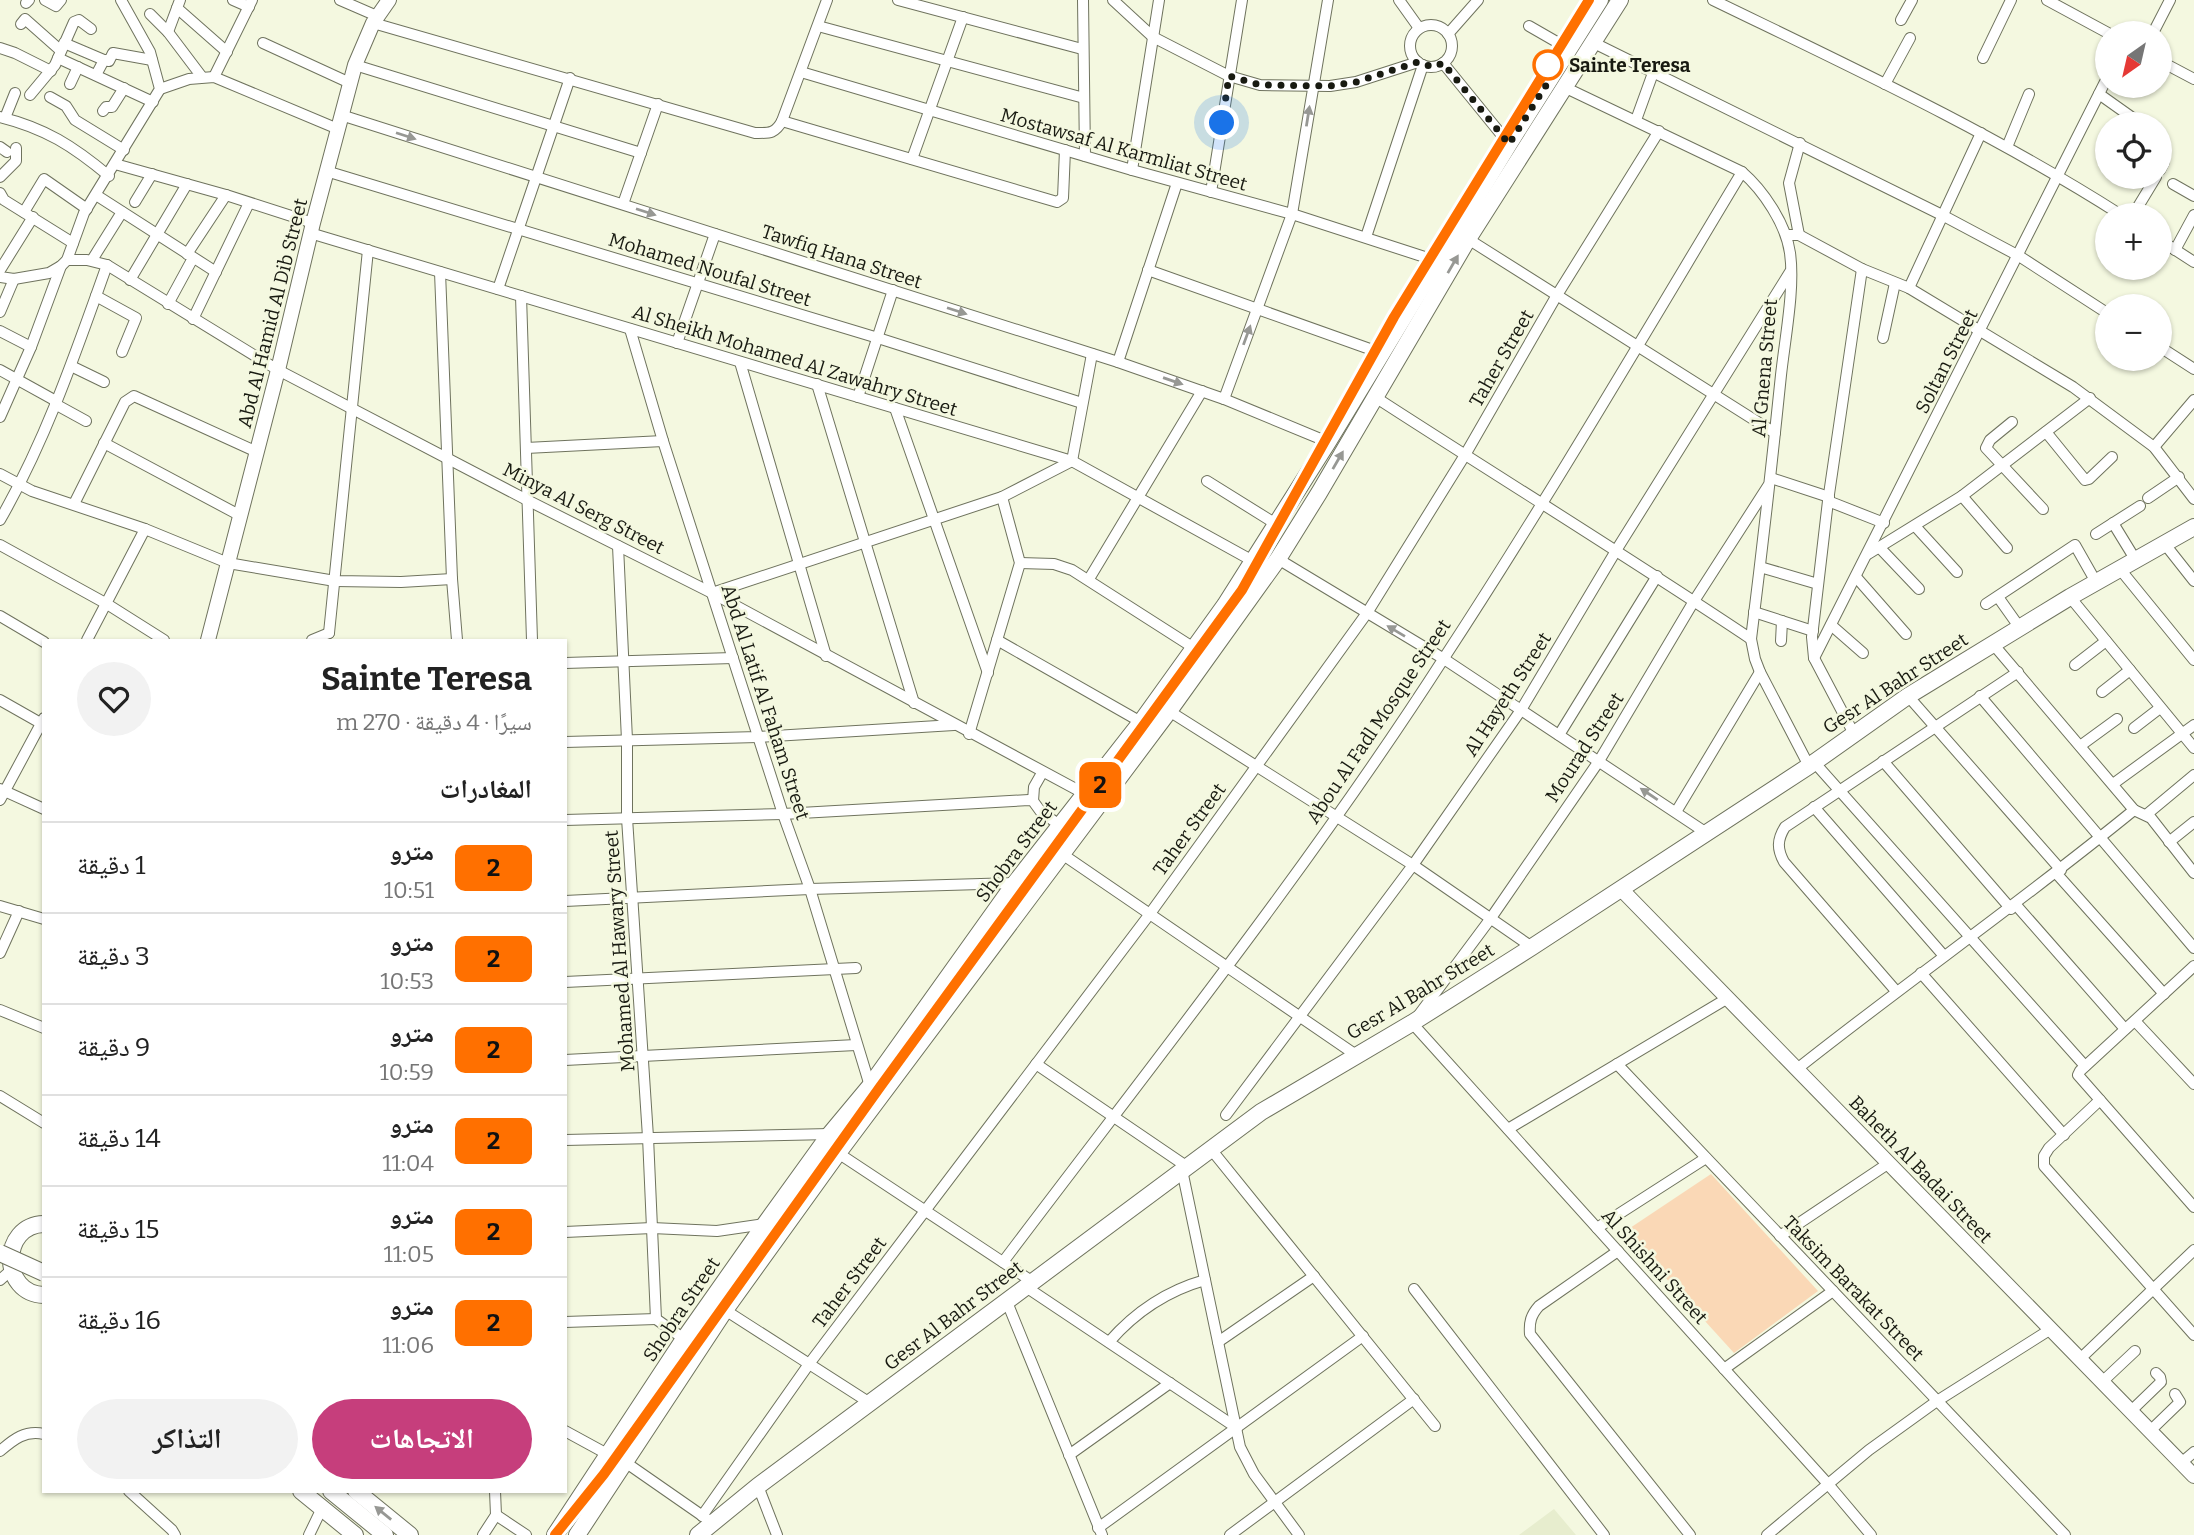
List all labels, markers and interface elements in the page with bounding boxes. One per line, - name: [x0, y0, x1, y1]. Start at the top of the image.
- north arrow: [2095, 21, 2172, 98]
- map controls: [2095, 21, 2172, 371]
- marker: Sainte Teresa: [1533, 50, 1563, 80]
- place label: Sainte Teresa: [1569, 54, 1691, 77]
- street label: Mostawsaf Al Karmliat Street: [998, 103, 1250, 196]
- your location: [1204, 105, 1239, 140]
- one-way arrow: [1303, 105, 1314, 127]
- button: locate: [2095, 112, 2172, 189]
- one-way arrow: [396, 131, 417, 141]
- street label: Abd Al Hamid Al Dib Street: [233, 196, 312, 430]
- button: +: [2095, 203, 2172, 280]
- one-way arrow: [636, 207, 657, 218]
- street label: Tawfiq Hana Street: [759, 220, 925, 293]
- street label: Mohamed Noufal Street: [606, 228, 814, 311]
- one-way arrow: [1447, 255, 1460, 274]
- button: −: [2095, 294, 2172, 371]
- street label: Al Gnena Street: [1747, 298, 1782, 438]
- street label: Al Sheikh Mohamed Al Zawahry Street: [630, 300, 960, 421]
- street label: Taher Street: [1464, 305, 1539, 411]
- street label: Soltan Street: [1910, 305, 1983, 417]
- one-way arrow: [946, 306, 967, 316]
- one-way arrow: [1242, 324, 1253, 345]
- one-way arrow: [1162, 376, 1183, 387]
- one-way arrow: [1332, 451, 1345, 470]
- street label: Minya Al Serg Street: [499, 458, 668, 559]
- street label: Abd Al Latif Al Faham Street: [717, 582, 815, 823]
- street label: Abou Al Fadl Mosque Street: [1301, 615, 1456, 828]
- one-way arrow: [1387, 624, 1406, 637]
- street label: Al Hayeth Street: [1459, 628, 1556, 761]
- street label: Gesr Al Bahr Street: [1819, 628, 1972, 739]
- text: Sainte Teresa: [321, 659, 532, 699]
- button: heart: [77, 662, 151, 736]
- street label: Mourad Street: [1540, 688, 1629, 806]
- text: سيرًا · 4 دقيقة · 270 m: [336, 708, 532, 736]
- line badge: 2: [1077, 762, 1123, 808]
- text: 2: [1093, 771, 1107, 799]
- text: المغادرات: [440, 774, 532, 805]
- street label: Taher Street: [1148, 779, 1231, 880]
- one-way arrow: [1640, 787, 1658, 801]
- street label: Shobra Street: [971, 796, 1062, 906]
- street label: Mohamed Al Hawary Street: [600, 829, 639, 1072]
- text: مترو: [389, 836, 434, 867]
- text: 1 دقيقة: [77, 850, 146, 881]
- text: 2: [487, 854, 500, 882]
- text: 10:51: [384, 876, 434, 904]
- text: مترو: [389, 927, 434, 958]
- street label: Gesr Al Bahr Street: [1342, 938, 1498, 1045]
- text: 3 دقيقة: [77, 941, 150, 972]
- text: 2: [487, 945, 500, 973]
- text: 10:53: [380, 967, 434, 995]
- text: مترو: [389, 1018, 434, 1049]
- text: 9 دقيقة: [77, 1032, 150, 1063]
- text: 2: [487, 1036, 500, 1064]
- text: 10:59: [380, 1058, 434, 1086]
- street label: Baheth Al Badai Street: [1844, 1091, 1997, 1248]
- text: مترو: [389, 1109, 434, 1140]
- text: 14 دقيقة: [77, 1123, 161, 1154]
- text: 2: [487, 1127, 500, 1155]
- text: 11:04: [382, 1149, 434, 1177]
- text: مترو: [389, 1200, 434, 1231]
- street label: Al Shishni Street: [1597, 1204, 1713, 1329]
- street label: Taksim Barakat Street: [1778, 1211, 1929, 1366]
- text: 15 دقيقة: [77, 1214, 160, 1245]
- text: 2: [487, 1218, 500, 1246]
- street label: Taher Street: [808, 1232, 891, 1333]
- text: 11:05: [383, 1240, 434, 1268]
- street label: Shobra Street: [638, 1253, 725, 1366]
- street label: Gesr Al Bahr Street: [879, 1256, 1027, 1375]
- text: مترو: [389, 1291, 434, 1322]
- text: 16 دقيقة: [77, 1305, 161, 1336]
- text: 2: [487, 1309, 500, 1337]
- text: 11:06: [382, 1331, 434, 1359]
- button: التذاكر: [77, 1399, 298, 1479]
- button: الاتجاهات: [312, 1399, 532, 1479]
- one-way arrow: [374, 1506, 391, 1521]

